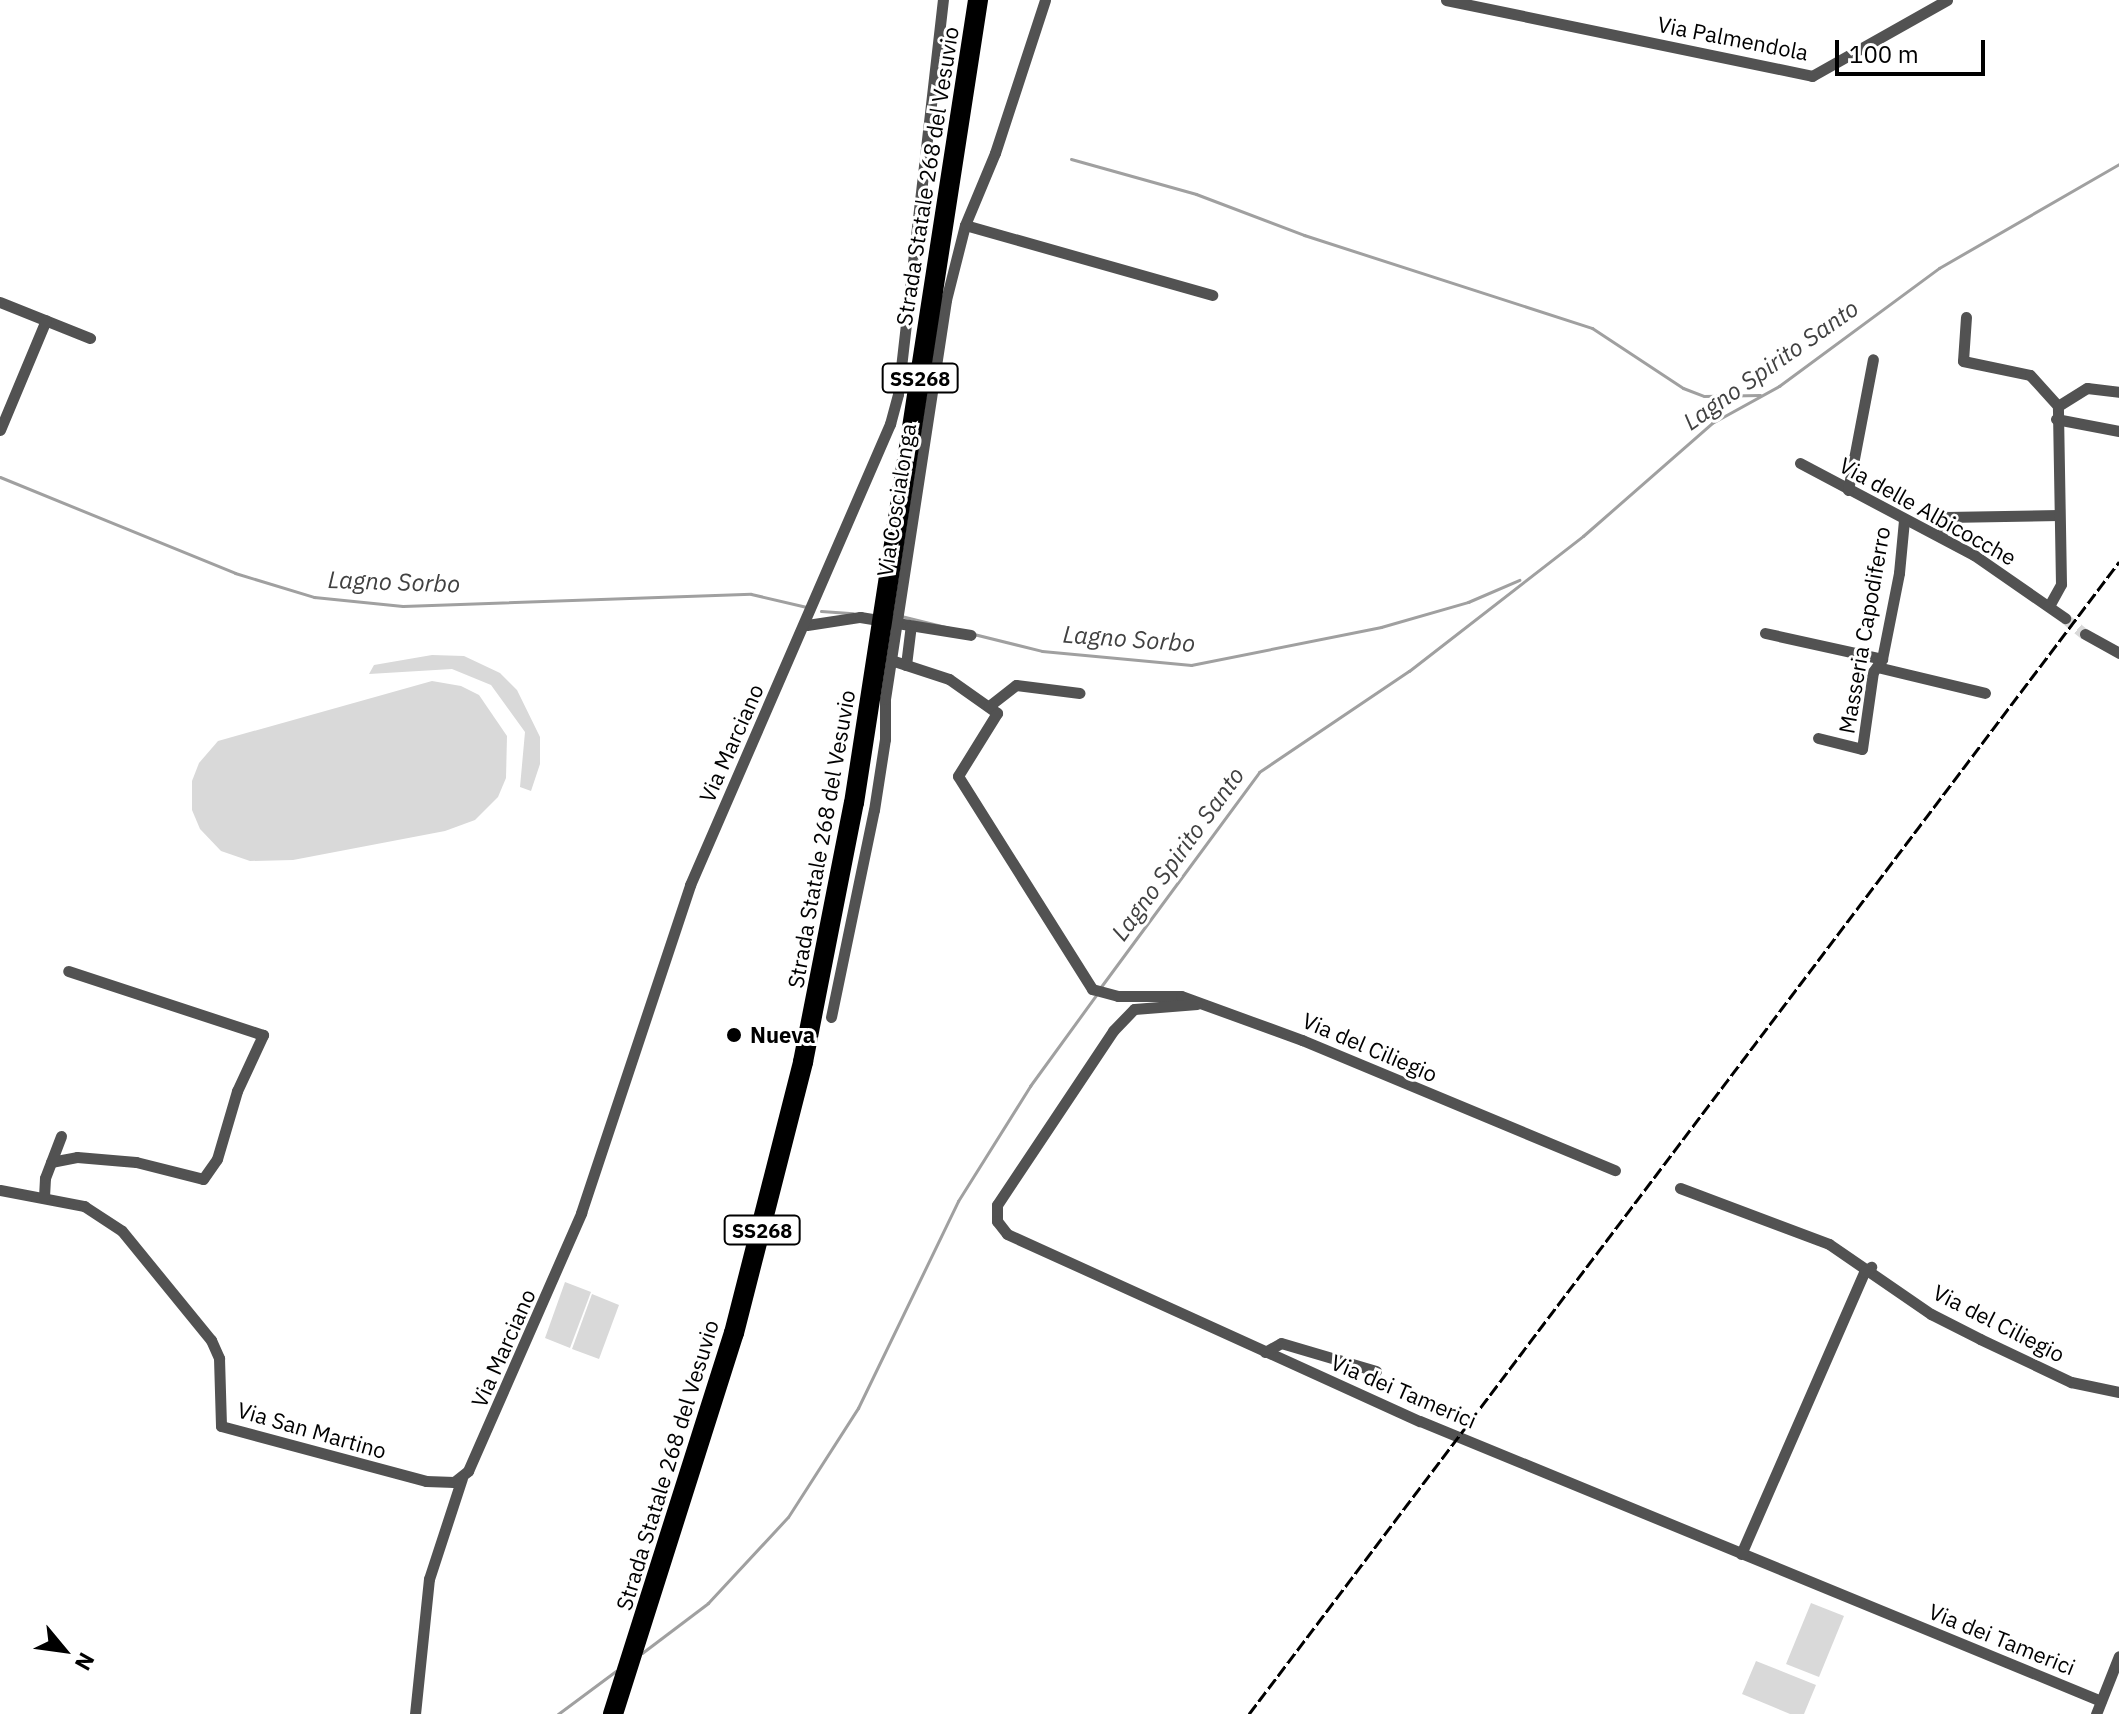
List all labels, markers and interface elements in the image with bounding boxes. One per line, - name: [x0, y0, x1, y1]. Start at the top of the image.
- street label: Via Palmendola: [1655, 10, 1811, 66]
- scale bar: [1839, 24, 1989, 74]
- street label: Strada Statale 268 del Vesuvio: [890, 25, 964, 327]
- text: 100 m: [1849, 38, 1919, 70]
- water label: Lagno Spirito Santo: [1678, 294, 1864, 436]
- road number: SS268: [880, 362, 960, 394]
- street label: Via Coscialonga: [871, 421, 921, 579]
- street label: Via delle Albicocche: [1835, 451, 2021, 571]
- street label: Masseria Capodiferro: [1833, 524, 1895, 736]
- water label: Lagno Sorbo: [327, 565, 461, 599]
- water label: Lagno Sorbo: [1062, 620, 1196, 658]
- street label: Via Marciano: [693, 680, 769, 806]
- street label: Strada Statale 268 del Vesuvio: [782, 688, 860, 990]
- water label: Lagno Spirito Santo: [1105, 762, 1251, 946]
- street label: Via del Ciliegio: [1299, 1007, 1441, 1087]
- place label: Nueva: [750, 1022, 815, 1048]
- marker: Nueva: [725, 1026, 743, 1044]
- road number: SS268: [722, 1214, 802, 1246]
- street label: Via del Ciliegio: [1929, 1279, 2069, 1367]
- street label: Via Marciano: [465, 1285, 541, 1411]
- street label: Strada Statale 268 del Vesuvio: [610, 1317, 724, 1613]
- street label: Via dei Tamerici: [1327, 1348, 1481, 1434]
- street label: Via San Martino: [234, 1396, 390, 1464]
- street label: Via dei Tamerici: [1925, 1598, 2079, 1680]
- north arrow: [24, 1610, 104, 1690]
- text: N: [69, 1648, 102, 1676]

